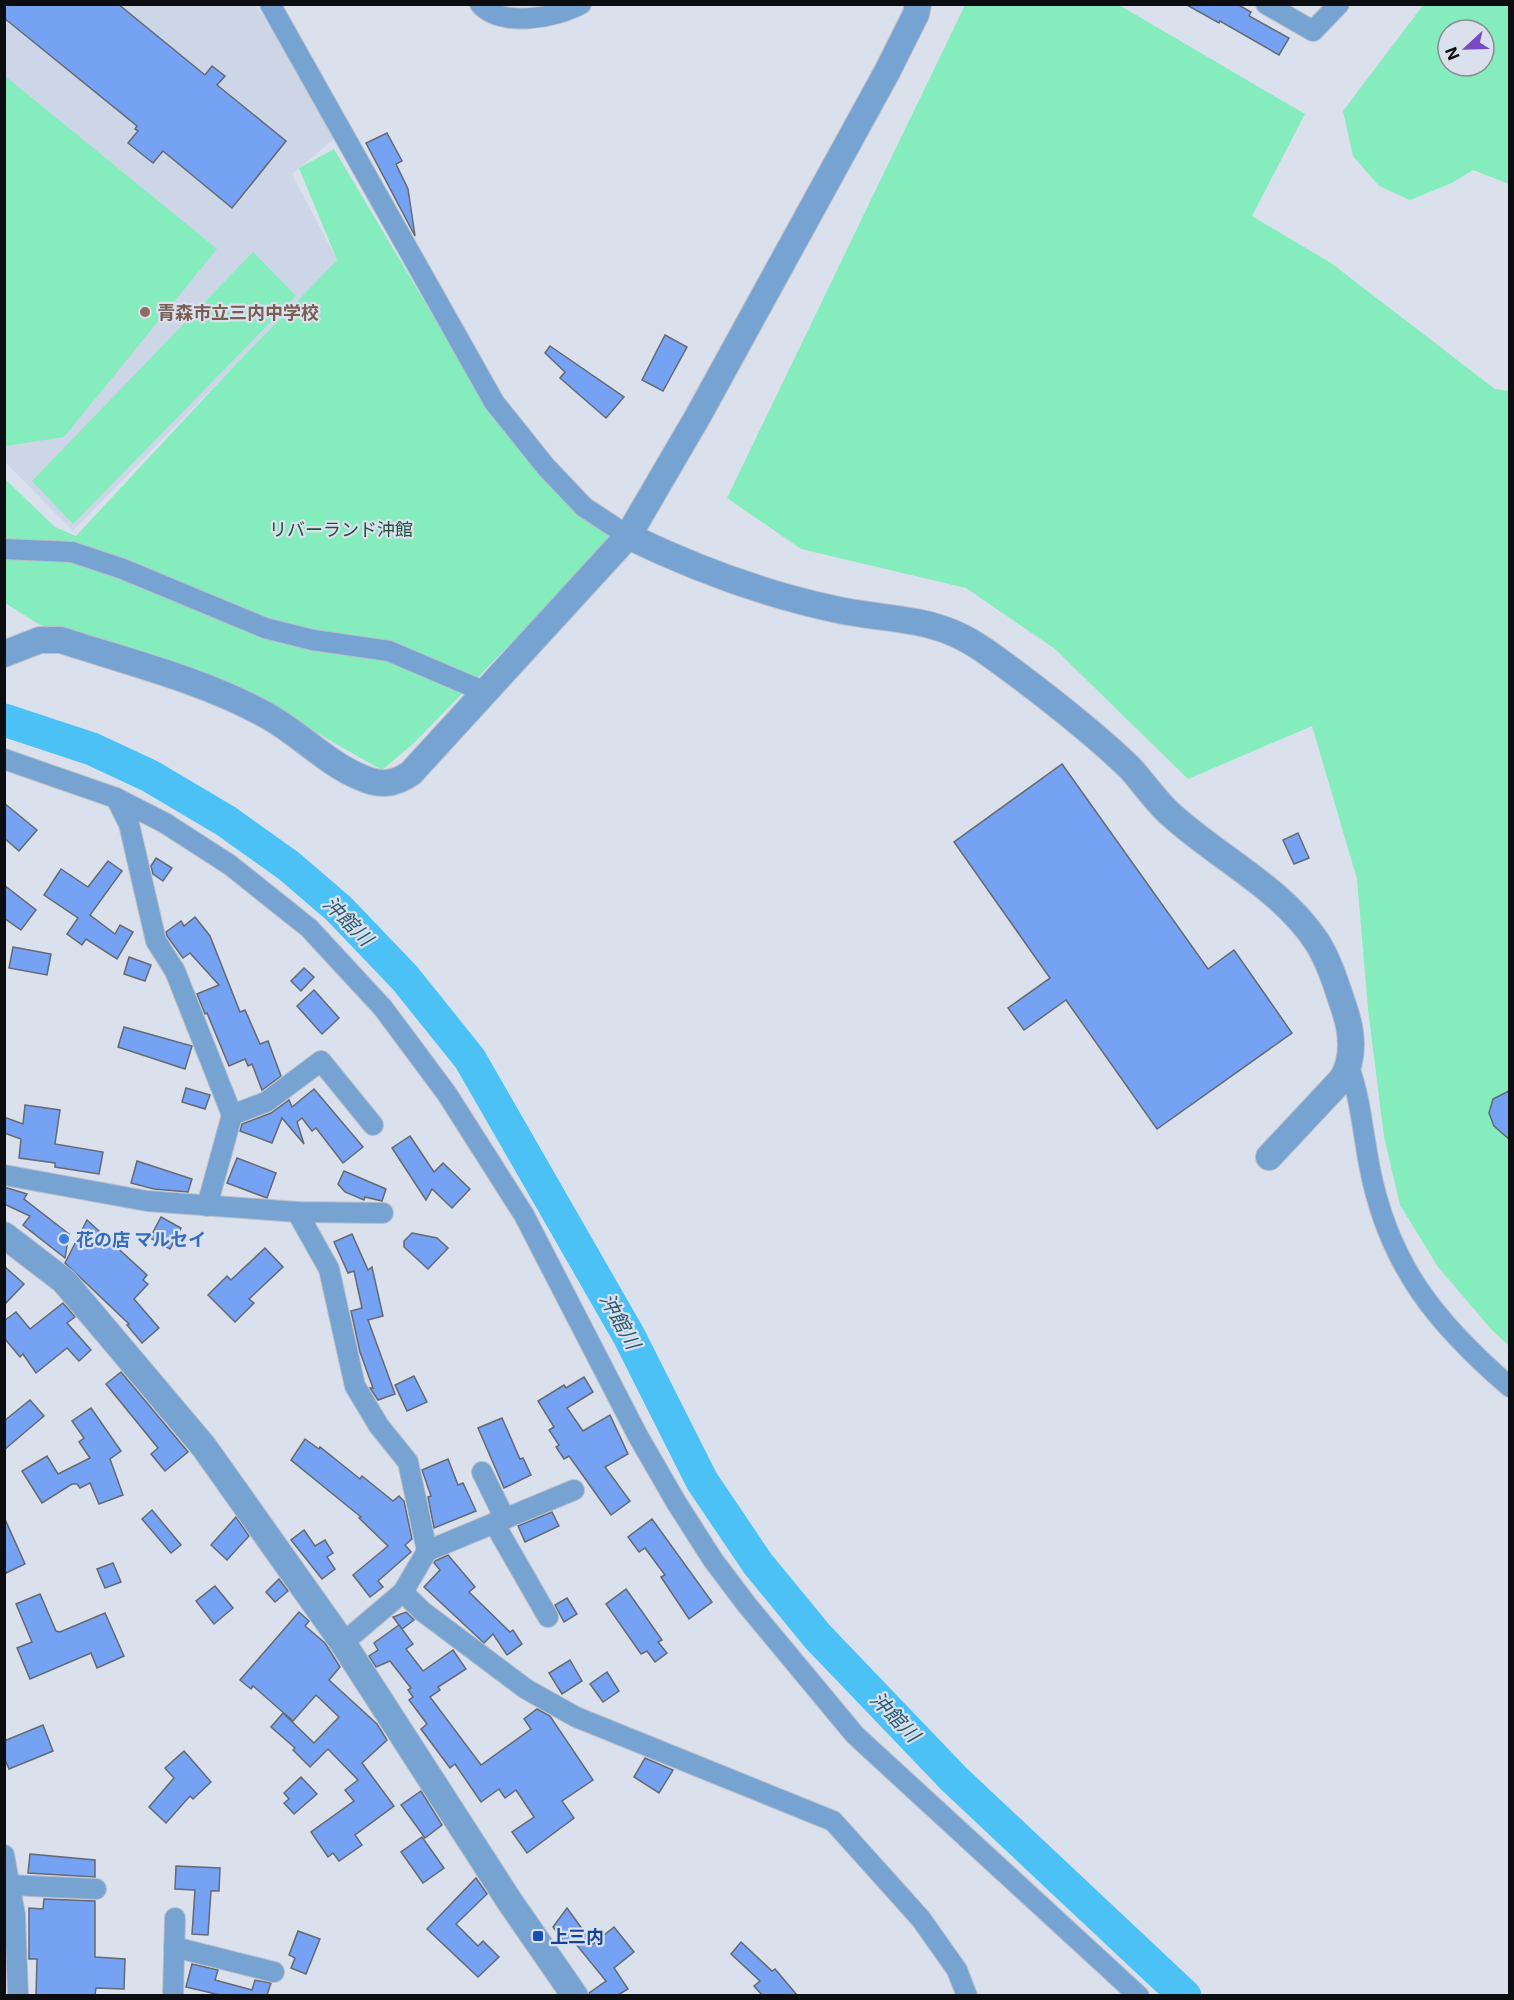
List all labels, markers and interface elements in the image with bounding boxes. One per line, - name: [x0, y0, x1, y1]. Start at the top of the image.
- north arrow: [1436, 18, 1496, 78]
- text: N: [1441, 44, 1464, 63]
- place label: 青森市立三内中学校: [157, 302, 319, 323]
- marker: 青森市立三内中学校: [138, 305, 152, 319]
- park label: リバーランド沖館: [269, 519, 413, 540]
- water label: 沖館川: [318, 891, 379, 952]
- place label: 花の店 マルセイ: [76, 1229, 206, 1250]
- marker: 花の店 マルセイ: [57, 1232, 71, 1246]
- water label: 沖館川: [595, 1289, 646, 1355]
- water label: 沖館川: [866, 1687, 926, 1748]
- place label: 上三内: [550, 1926, 604, 1947]
- marker: 上三内: [531, 1929, 545, 1943]

